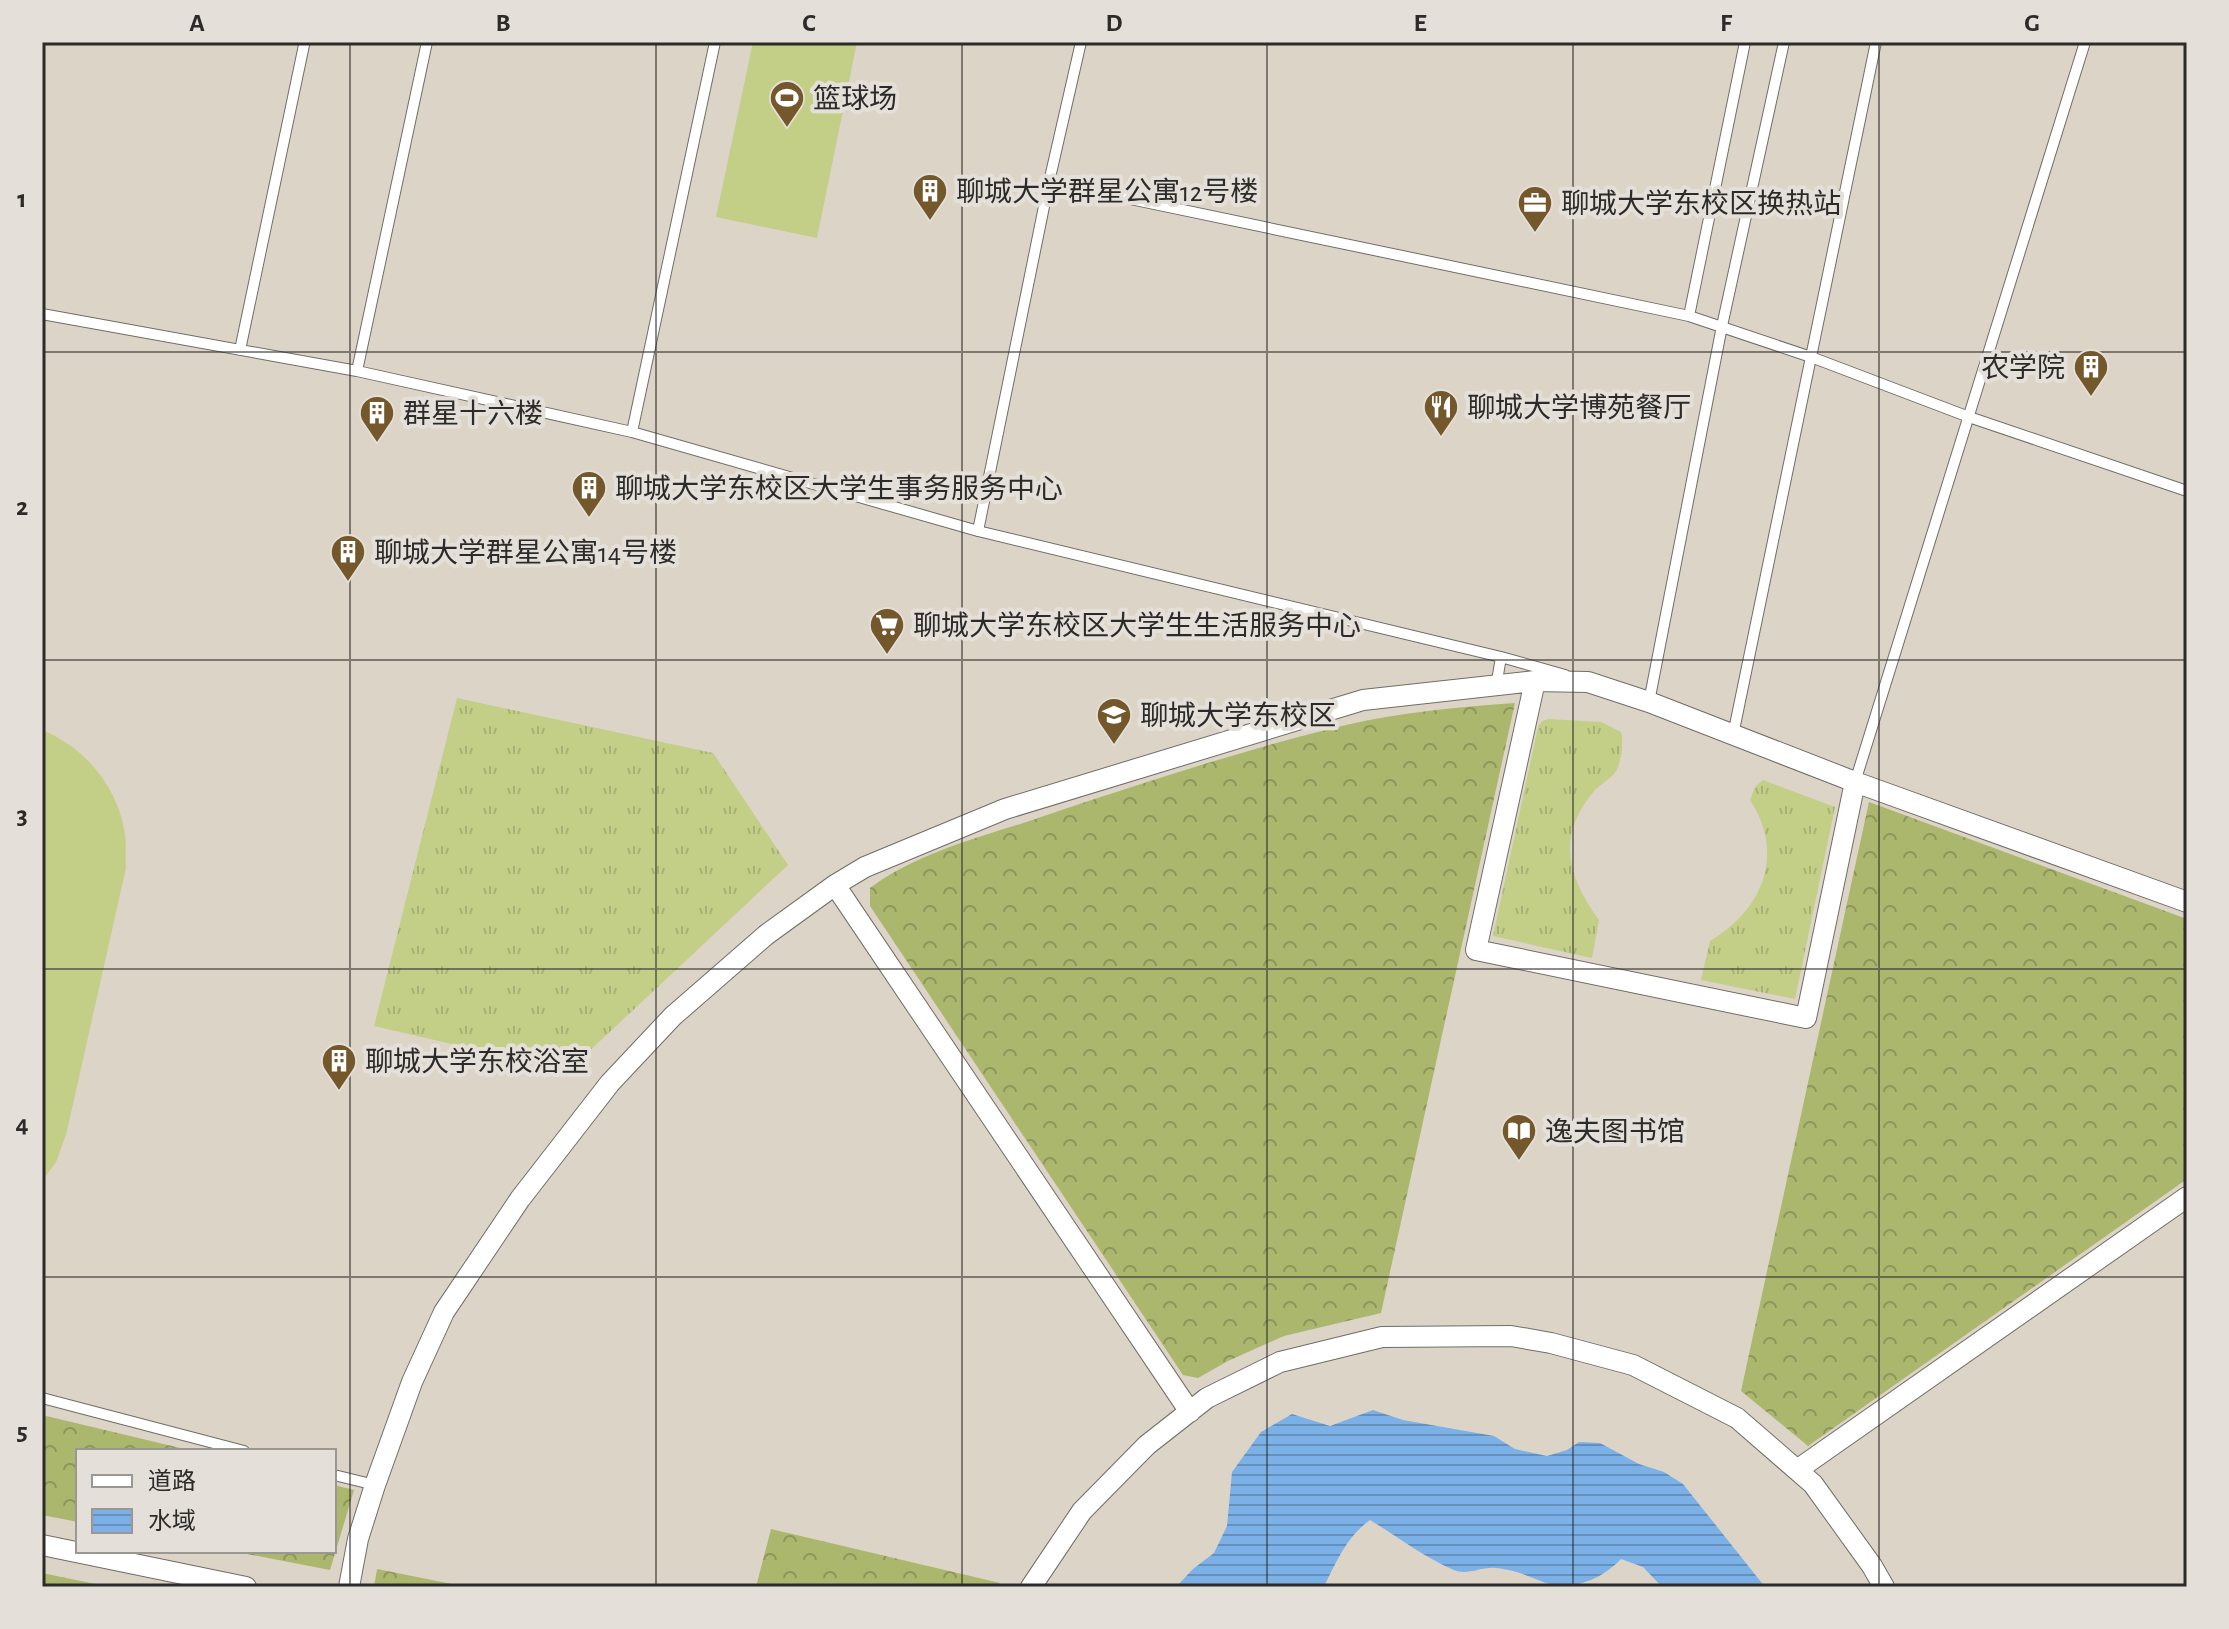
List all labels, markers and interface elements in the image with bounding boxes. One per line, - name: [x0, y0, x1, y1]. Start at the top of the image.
- text: A: [189, 10, 205, 36]
- text: B: [495, 10, 511, 36]
- text: C: [802, 10, 816, 36]
- text: D: [1105, 10, 1123, 36]
- text: E: [1413, 10, 1427, 36]
- text: F: [1720, 10, 1733, 36]
- text: G: [2024, 10, 2040, 36]
- sports icon: 篮球场: [768, 79, 806, 129]
- place label: 篮球场: [813, 84, 897, 114]
- building icon: 聊城大学群星公寓12号楼: [911, 172, 949, 222]
- place label: 聊城大学群星公寓12号楼: [956, 177, 1258, 207]
- office icon: 聊城大学东校区换热站: [1516, 184, 1554, 234]
- text: 1: [17, 186, 27, 212]
- place label: 聊城大学东校区换热站: [1561, 189, 1841, 219]
- building icon: 农学院: [2072, 348, 2110, 398]
- place label: 农学院: [1981, 353, 2065, 383]
- restaurant icon: 聊城大学博苑餐厅: [1422, 388, 1460, 438]
- place label: 聊城大学博苑餐厅: [1467, 393, 1691, 423]
- building icon: 群星十六楼: [358, 394, 396, 444]
- place label: 群星十六楼: [403, 399, 543, 429]
- building icon: 聊城大学东校区大学生事务服务中心: [570, 469, 608, 519]
- place label: 聊城大学东校区大学生事务服务中心: [615, 474, 1063, 504]
- text: 2: [16, 494, 28, 520]
- building icon: 聊城大学群星公寓14号楼: [329, 533, 367, 583]
- place label: 聊城大学群星公寓14号楼: [374, 538, 677, 568]
- supermarket icon: 聊城大学东校区大学生生活服务中心: [868, 606, 906, 656]
- place label: 聊城大学东校区大学生生活服务中心: [913, 611, 1361, 641]
- school or university icon: 聊城大学东校区: [1095, 696, 1133, 746]
- place label: 聊城大学东校区: [1140, 701, 1336, 731]
- text: 3: [16, 803, 28, 829]
- building icon: 聊城大学东校浴室: [320, 1042, 358, 1092]
- place label: 聊城大学东校浴室: [365, 1047, 589, 1077]
- text: 4: [15, 1111, 29, 1137]
- library icon: 逸夫图书馆: [1500, 1112, 1538, 1162]
- place label: 逸夫图书馆: [1545, 1117, 1685, 1147]
- text: 5: [16, 1419, 28, 1445]
- legend: [76, 1449, 336, 1553]
- text: 道路: [148, 1468, 196, 1494]
- text: 水域: [148, 1508, 196, 1534]

